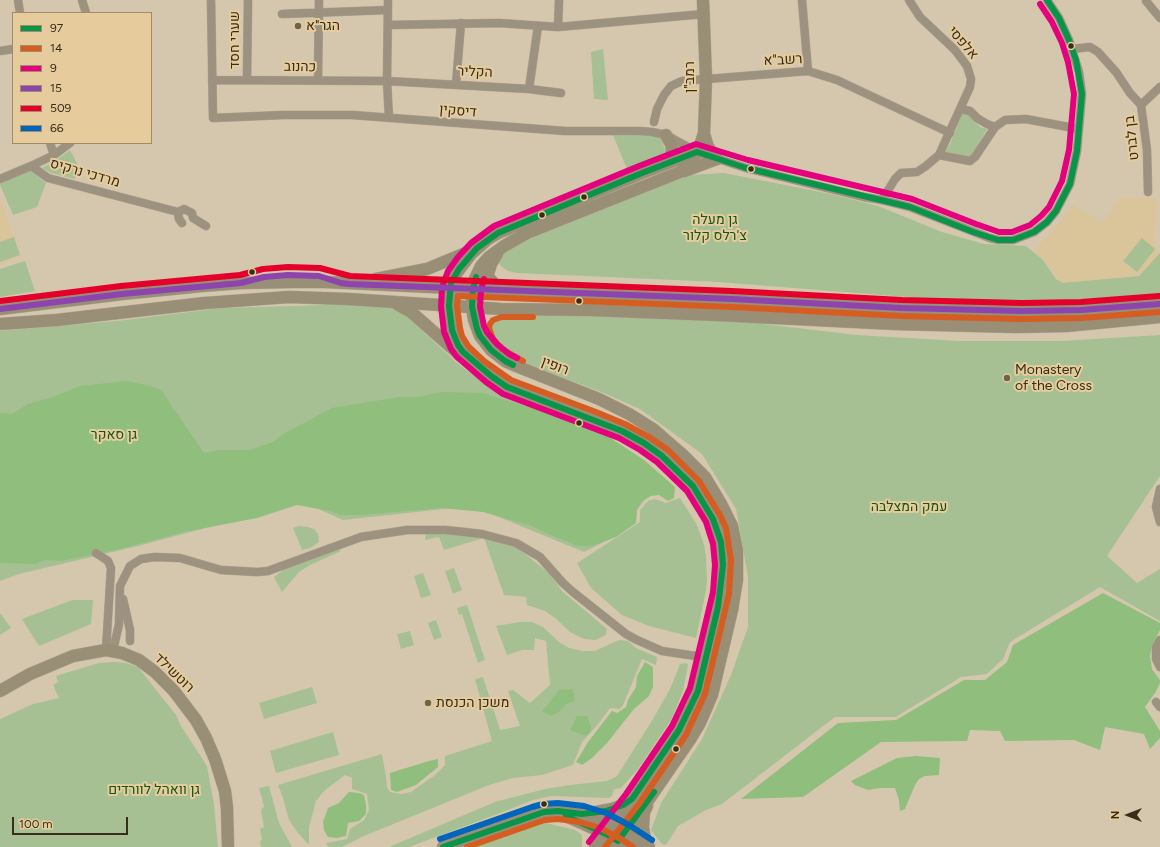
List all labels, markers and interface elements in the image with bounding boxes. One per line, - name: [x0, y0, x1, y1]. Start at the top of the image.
- street label: שערי חסד: [227, 11, 243, 69]
- legend: [12, 12, 152, 144]
- place label: הגר"א: [306, 18, 340, 34]
- text: 97: [50, 21, 63, 35]
- marker: הגר"א: [293, 21, 303, 31]
- street label: אלפסי: [944, 23, 982, 63]
- text: 14: [50, 41, 62, 55]
- unlabelled marker: [1066, 41, 1076, 51]
- street label: רשב"א: [763, 51, 803, 69]
- street label: כהנוב: [284, 58, 316, 76]
- text: 9: [50, 61, 57, 75]
- street label: רמב"ן: [682, 61, 698, 93]
- street label: הקליר: [457, 63, 493, 81]
- text: 15: [50, 81, 62, 95]
- text: 509: [50, 101, 71, 115]
- street label: דיסקין: [439, 101, 477, 121]
- street label: בן לברט: [1121, 115, 1143, 161]
- text: 66: [50, 121, 64, 135]
- street label: מרדכי נרקיס: [48, 155, 122, 191]
- unlabelled marker: [746, 164, 756, 174]
- unlabelled marker: [579, 192, 589, 202]
- unlabelled marker: [537, 210, 547, 220]
- park label: גן מעלה צ'רלס קלור: [683, 212, 747, 244]
- unlabelled marker: [247, 267, 257, 277]
- unlabelled marker: [574, 296, 584, 306]
- street label: רופין: [539, 353, 571, 379]
- place label: Monastery of the Cross: [1015, 362, 1092, 394]
- marker: Monastery of the Cross: [1002, 373, 1012, 383]
- unlabelled marker: [574, 418, 584, 428]
- park label: גן סאקר: [91, 427, 137, 443]
- park label: עמק המצלבה: [871, 499, 947, 515]
- street label: רוטשילד: [150, 650, 198, 696]
- place label: משכן הכנסת: [436, 695, 509, 711]
- marker: משכן הכנסת: [423, 698, 433, 708]
- unlabelled marker: [671, 744, 681, 754]
- park label: גן וואהל לוורדים: [108, 782, 200, 798]
- north arrow: [1108, 795, 1148, 835]
- unlabelled marker: [539, 799, 549, 809]
- scale bar: [14, 809, 130, 835]
- text: N: [1109, 811, 1122, 819]
- text: 100 m: [19, 817, 53, 831]

